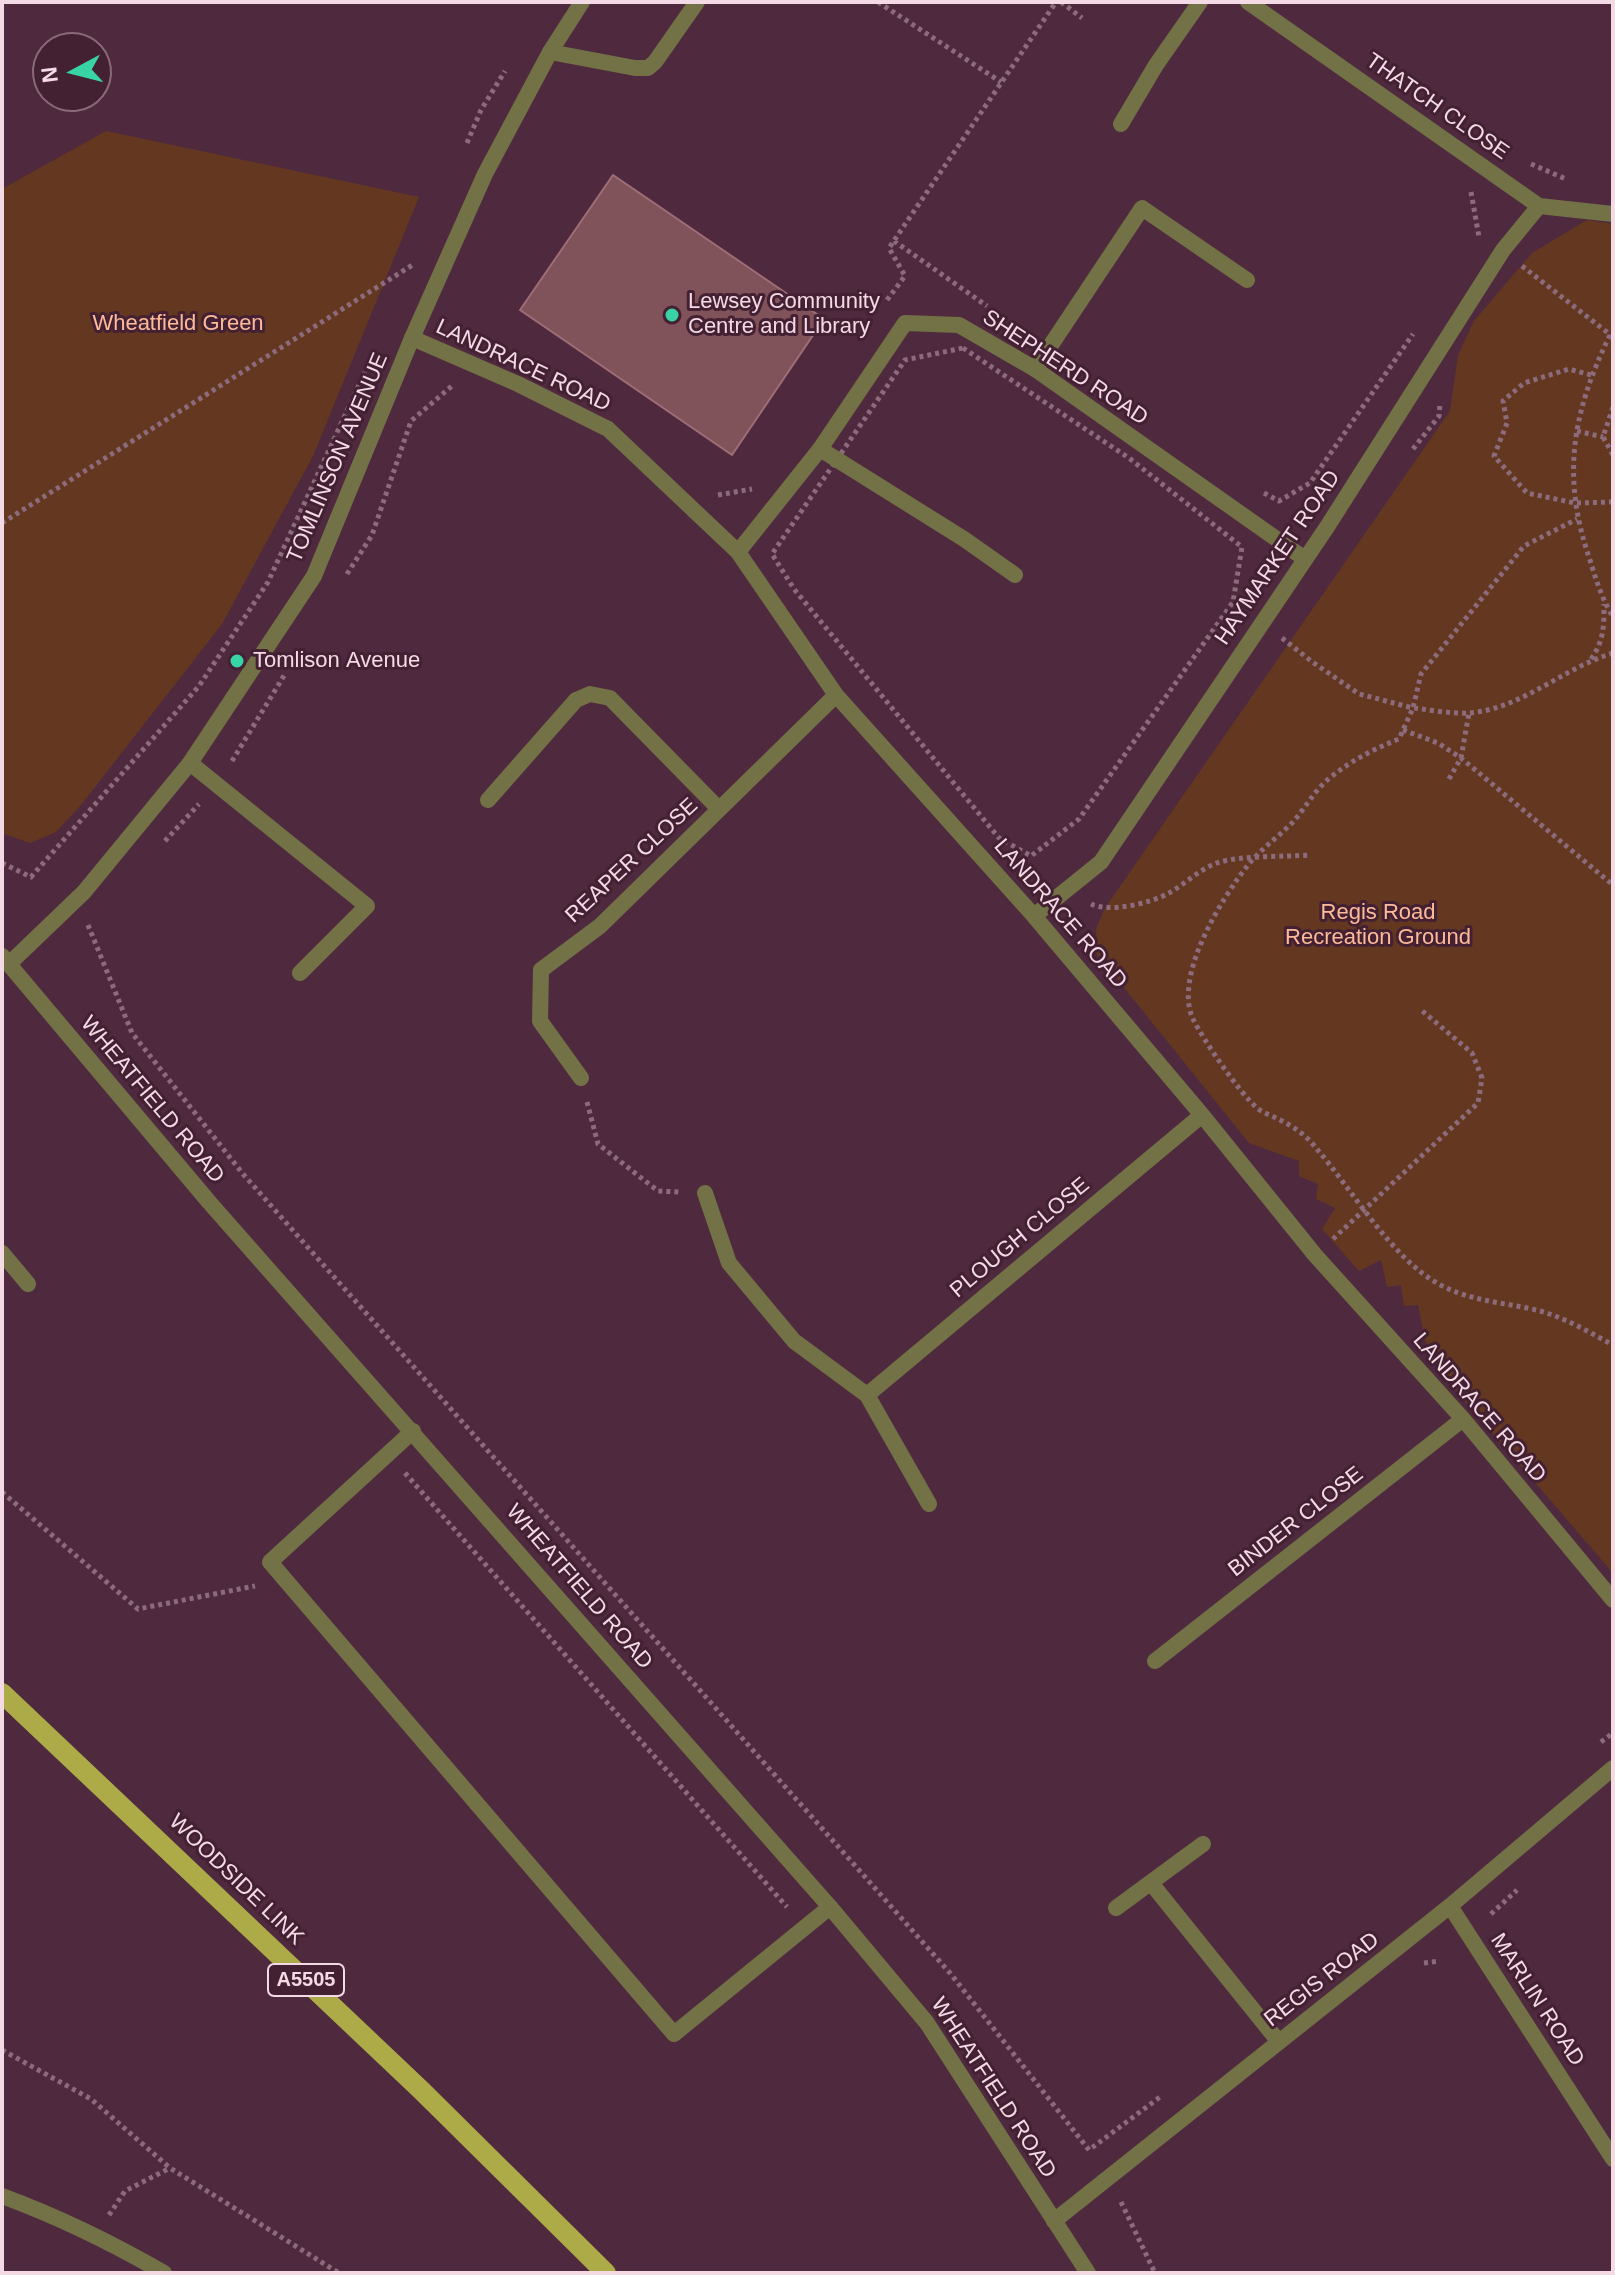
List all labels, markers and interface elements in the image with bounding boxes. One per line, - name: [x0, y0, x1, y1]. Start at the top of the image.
- north arrow: [32, 32, 112, 112]
- street label: THATCH CLOSE: [1361, 48, 1513, 166]
- text: N: [36, 65, 63, 84]
- place label: Lewsey Community Centre and Library: [688, 289, 880, 340]
- street label: SHEPHERD ROAD: [977, 305, 1153, 431]
- marker: Lewsey Community Centre and Library: [663, 306, 681, 324]
- park label: Wheatfield Green: [92, 311, 264, 337]
- street label: LANDRACE ROAD: [432, 314, 614, 418]
- street label: TOMLINSON AVENUE: [282, 349, 394, 567]
- street label: HAYMARKET ROAD: [1210, 466, 1346, 650]
- place label: Tomlison Avenue: [253, 648, 420, 674]
- marker: Tomlison Avenue: [228, 652, 246, 670]
- street label: REAPER CLOSE: [560, 793, 704, 929]
- street label: LANDRACE ROAD: [988, 834, 1132, 994]
- park label: Regis Road Recreation Ground: [1285, 900, 1471, 952]
- street label: WHEATFIELD ROAD: [74, 1011, 230, 1189]
- street label: PLOUGH CLOSE: [945, 1172, 1095, 1304]
- street label: LANDRACE ROAD: [1407, 1328, 1551, 1488]
- street label: BINDER CLOSE: [1223, 1461, 1369, 1583]
- street label: WHEATFIELD ROAD: [500, 1499, 658, 1675]
- street label: WOODSIDE LINK: [163, 1809, 309, 1951]
- street label: REGIS ROAD: [1259, 1927, 1385, 2033]
- street label: MARLIN ROAD: [1484, 1929, 1590, 2071]
- road number: A5505: [268, 1964, 344, 1996]
- street label: WHEATFIELD ROAD: [925, 1993, 1061, 2183]

